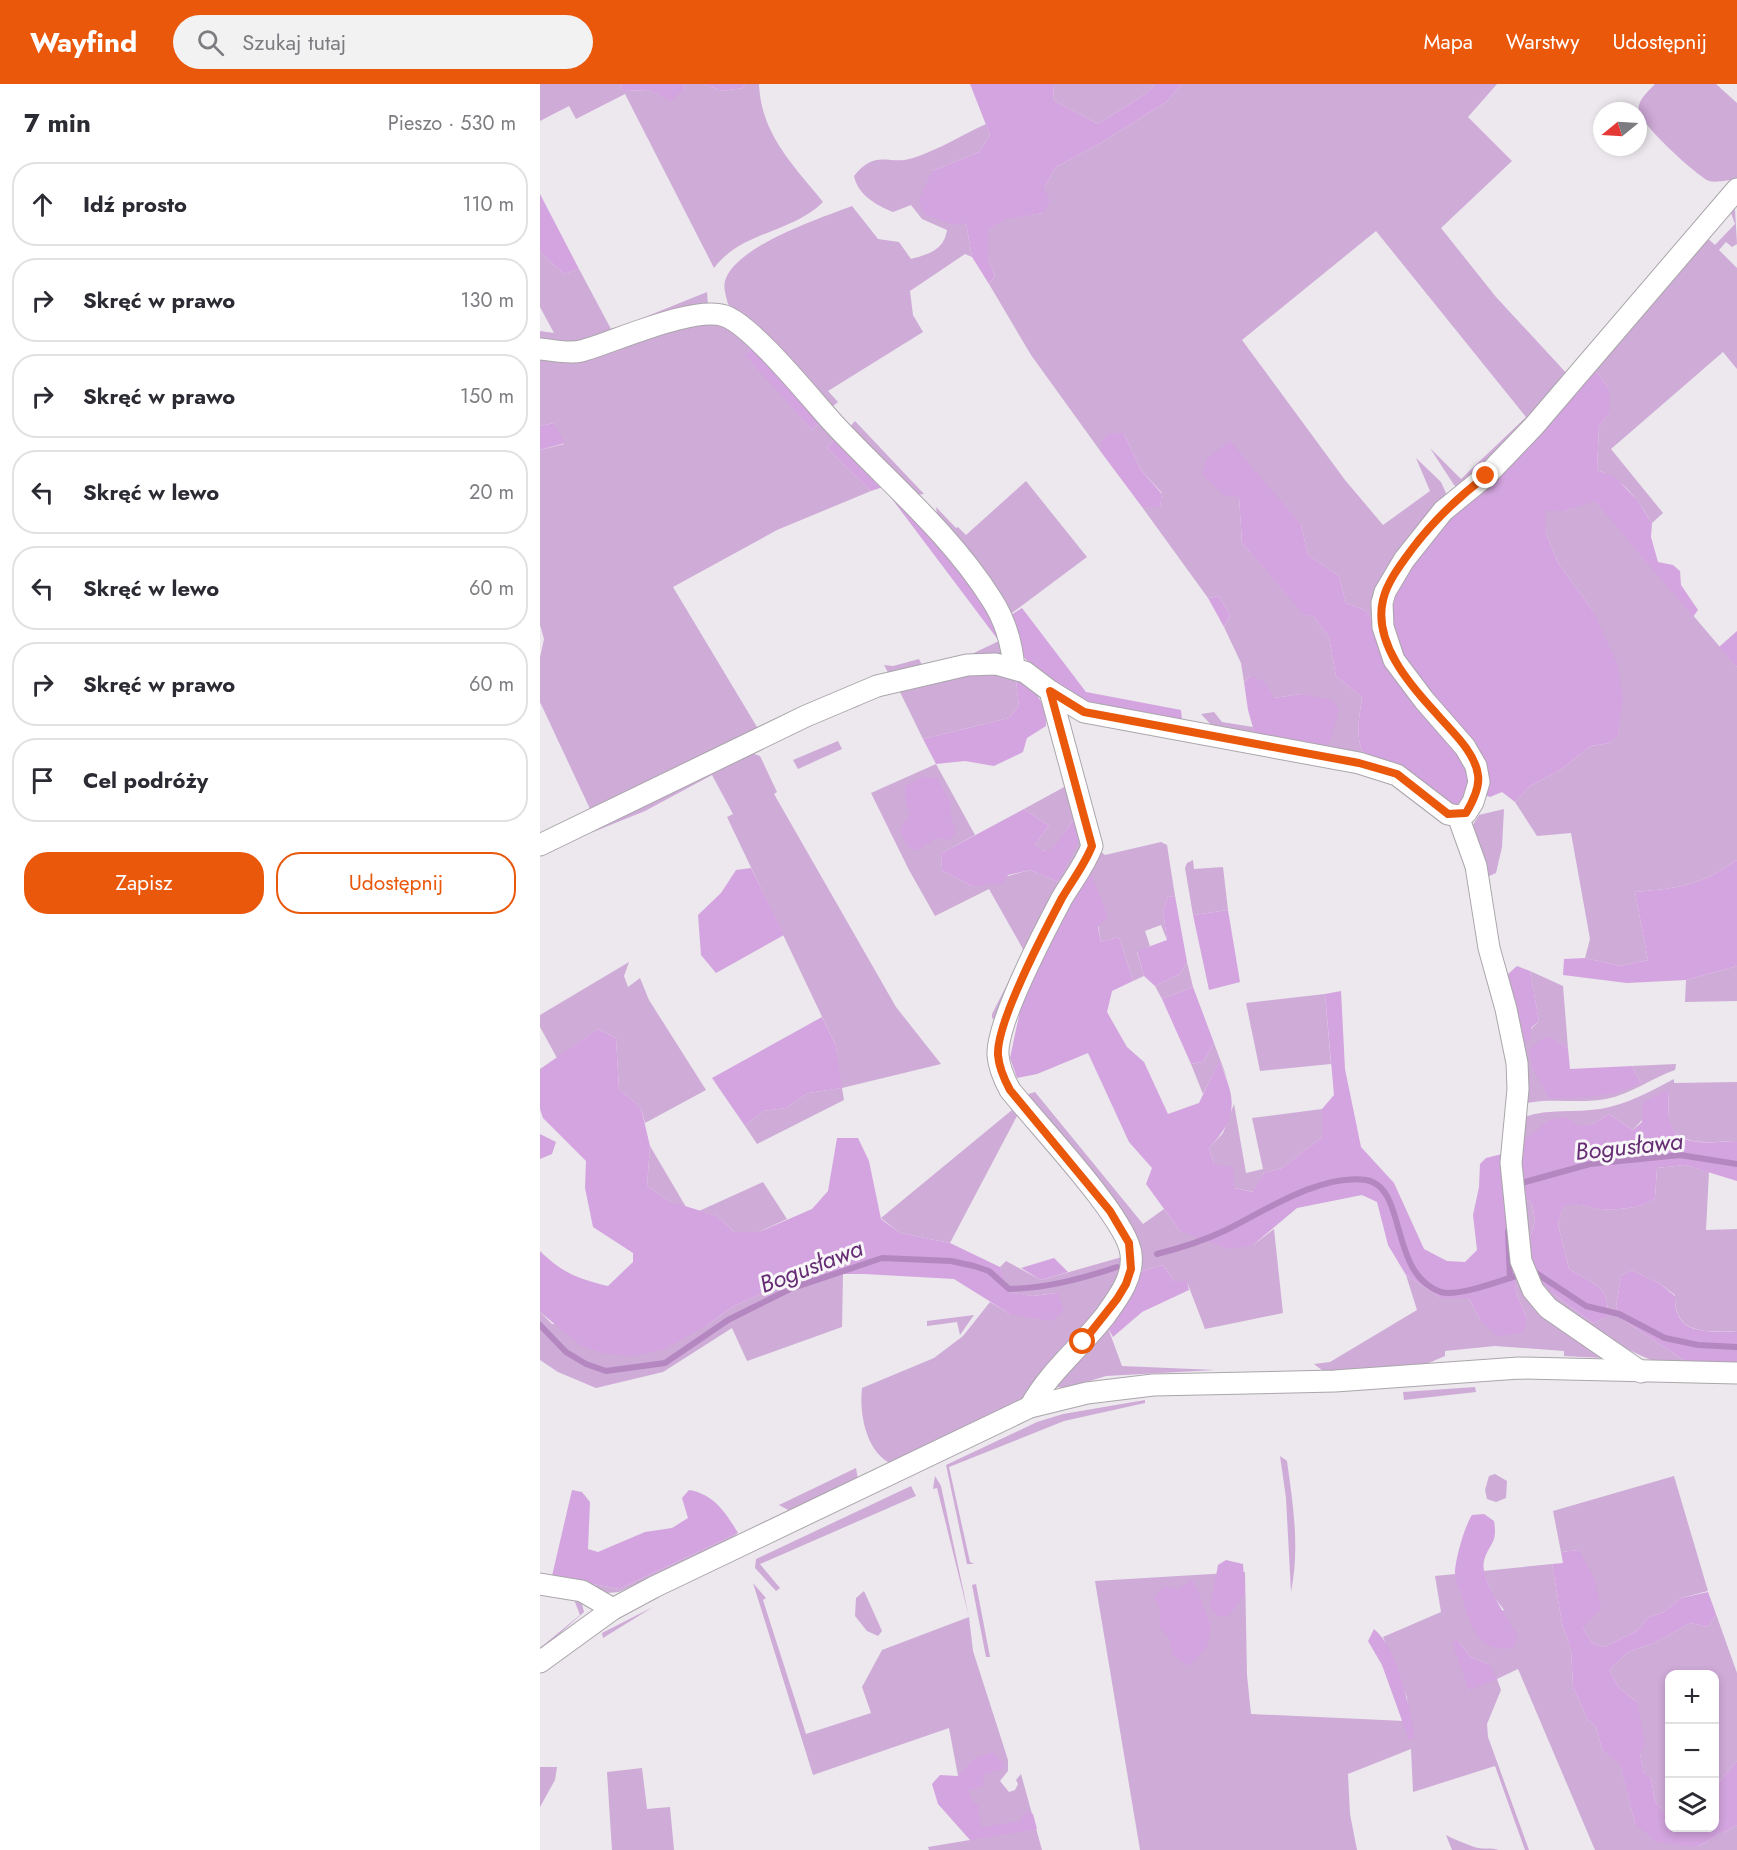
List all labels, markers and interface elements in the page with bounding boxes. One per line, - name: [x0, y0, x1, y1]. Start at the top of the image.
- search box: [173, 15, 593, 69]
- text: Wayfind: [30, 22, 137, 63]
- icon: search: [194, 26, 227, 59]
- text: Szukaj tutaj: [242, 26, 346, 58]
- text: Mapa: [1424, 27, 1473, 57]
- text: Warstwy: [1506, 27, 1579, 57]
- text: Udostępnij: [1612, 27, 1707, 57]
- north arrow: [1593, 102, 1647, 156]
- text: 7 min: [24, 104, 91, 142]
- text: Pieszo · 530 m: [388, 109, 516, 138]
- icon: ahead: [26, 188, 59, 221]
- text: Idź prosto: [83, 188, 187, 220]
- text: 110 m: [462, 190, 514, 219]
- icon: right: [26, 284, 59, 317]
- text: Skręć w prawo: [83, 284, 235, 316]
- text: 130 m: [460, 286, 514, 315]
- icon: right: [26, 380, 59, 413]
- text: Skręć w prawo: [83, 380, 235, 412]
- text: 150 m: [460, 382, 514, 411]
- route end: [1472, 462, 1498, 488]
- icon: left: [26, 476, 59, 509]
- text: Skręć w lewo: [83, 476, 219, 508]
- text: 20 m: [469, 478, 514, 507]
- icon: left: [26, 572, 59, 605]
- text: Skręć w lewo: [83, 572, 219, 604]
- text: 60 m: [469, 574, 514, 603]
- icon: right: [26, 668, 59, 701]
- text: Skręć w prawo: [83, 668, 235, 700]
- text: 60 m: [469, 670, 514, 699]
- icon: arrive: [26, 764, 59, 797]
- text: Cel podróży: [83, 764, 208, 796]
- button: Zapisz: [24, 852, 264, 914]
- button: Udostępnij: [276, 852, 516, 914]
- water label: Bogusława: [1573, 1123, 1685, 1169]
- water label: Bogusława: [754, 1230, 868, 1302]
- route start: [1069, 1328, 1095, 1354]
- map controls: [1665, 1670, 1719, 1832]
- button: +: [1665, 1670, 1719, 1724]
- button: −: [1665, 1724, 1719, 1778]
- button: layers: [1665, 1778, 1719, 1832]

